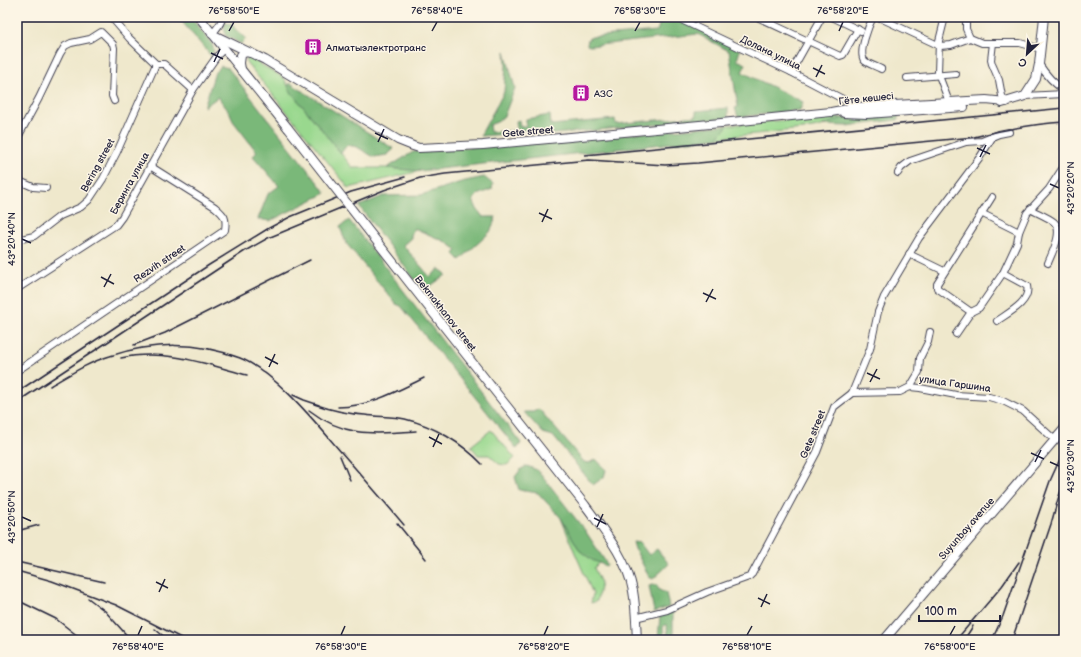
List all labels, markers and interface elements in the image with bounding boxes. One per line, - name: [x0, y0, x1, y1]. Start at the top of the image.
- text: 76°58'50"E: [208, 5, 260, 17]
- text: 76°58'40"E: [411, 5, 463, 17]
- text: 76°58'30"E: [614, 5, 666, 17]
- text: 76°58'20"E: [817, 5, 869, 17]
- street label: Долана улица: [738, 33, 803, 73]
- north arrow: [1007, 34, 1047, 74]
- building icon: Алматыэлектротранс: [303, 37, 323, 57]
- place label: Алматыэлектротранс: [325, 42, 426, 54]
- text: С: [1016, 55, 1029, 70]
- building icon: АЗС: [571, 83, 591, 103]
- place label: АЗС: [593, 88, 613, 100]
- street label: Гёте көшесі: [838, 90, 894, 108]
- street label: Gete street: [502, 124, 554, 140]
- street label: Bering street: [78, 137, 117, 194]
- street label: Беринга улица: [108, 150, 152, 217]
- text: 43°20'20"N: [1065, 161, 1077, 215]
- text: 43°20'40"N: [6, 212, 18, 266]
- street label: Rezvih street: [132, 242, 188, 285]
- street label: Bekmakhanov street: [412, 273, 479, 354]
- street label: улица Гаршина: [918, 373, 992, 395]
- street label: Gete street: [798, 408, 828, 460]
- text: 43°20'30"N: [1065, 439, 1077, 493]
- text: 43°20'50"N: [6, 490, 18, 544]
- street label: Suyunbay avenue: [936, 495, 997, 562]
- scale bar: [919, 597, 1000, 623]
- text: 100 m: [925, 604, 957, 619]
- text: 76°58'40"E: [112, 641, 164, 653]
- text: 76°58'30"E: [315, 641, 367, 653]
- text: 76°58'20"E: [518, 641, 570, 653]
- text: 76°58'10"E: [722, 641, 772, 653]
- text: 76°58'00"E: [924, 641, 976, 653]

